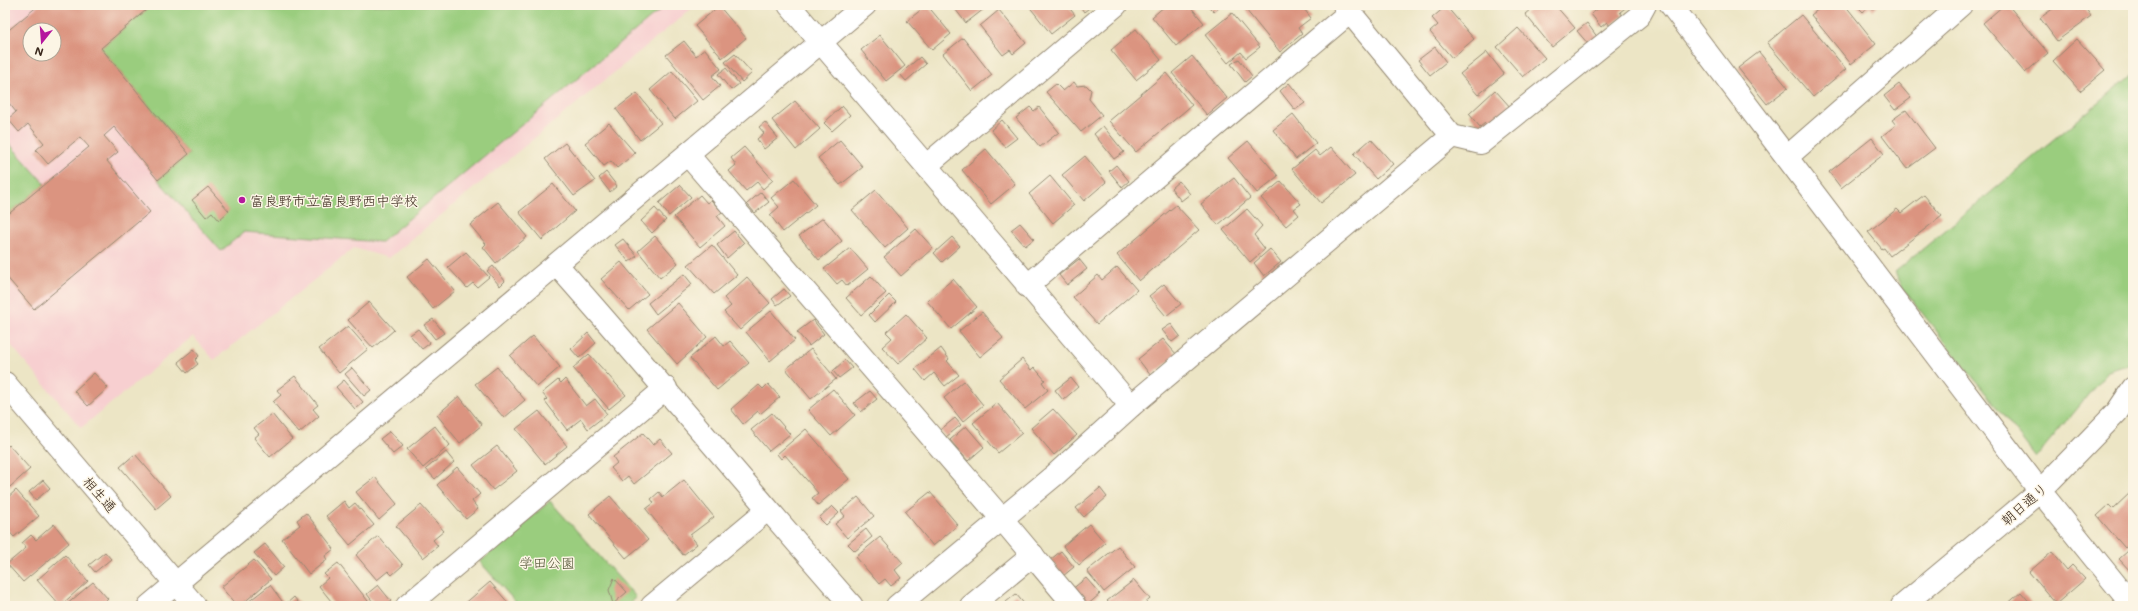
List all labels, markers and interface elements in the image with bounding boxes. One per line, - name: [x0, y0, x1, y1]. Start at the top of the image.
- north arrow: [22, 22, 62, 62]
- text: N: [33, 44, 45, 60]
- place label: 富良野市立富良野西中学校: [250, 191, 418, 210]
- marker: 富良野市立富良野西中学校: [237, 195, 247, 205]
- street label: 相生通: [79, 472, 121, 516]
- street label: 朝日通り: [1997, 478, 2051, 530]
- park label: 学田公園: [519, 553, 575, 572]

